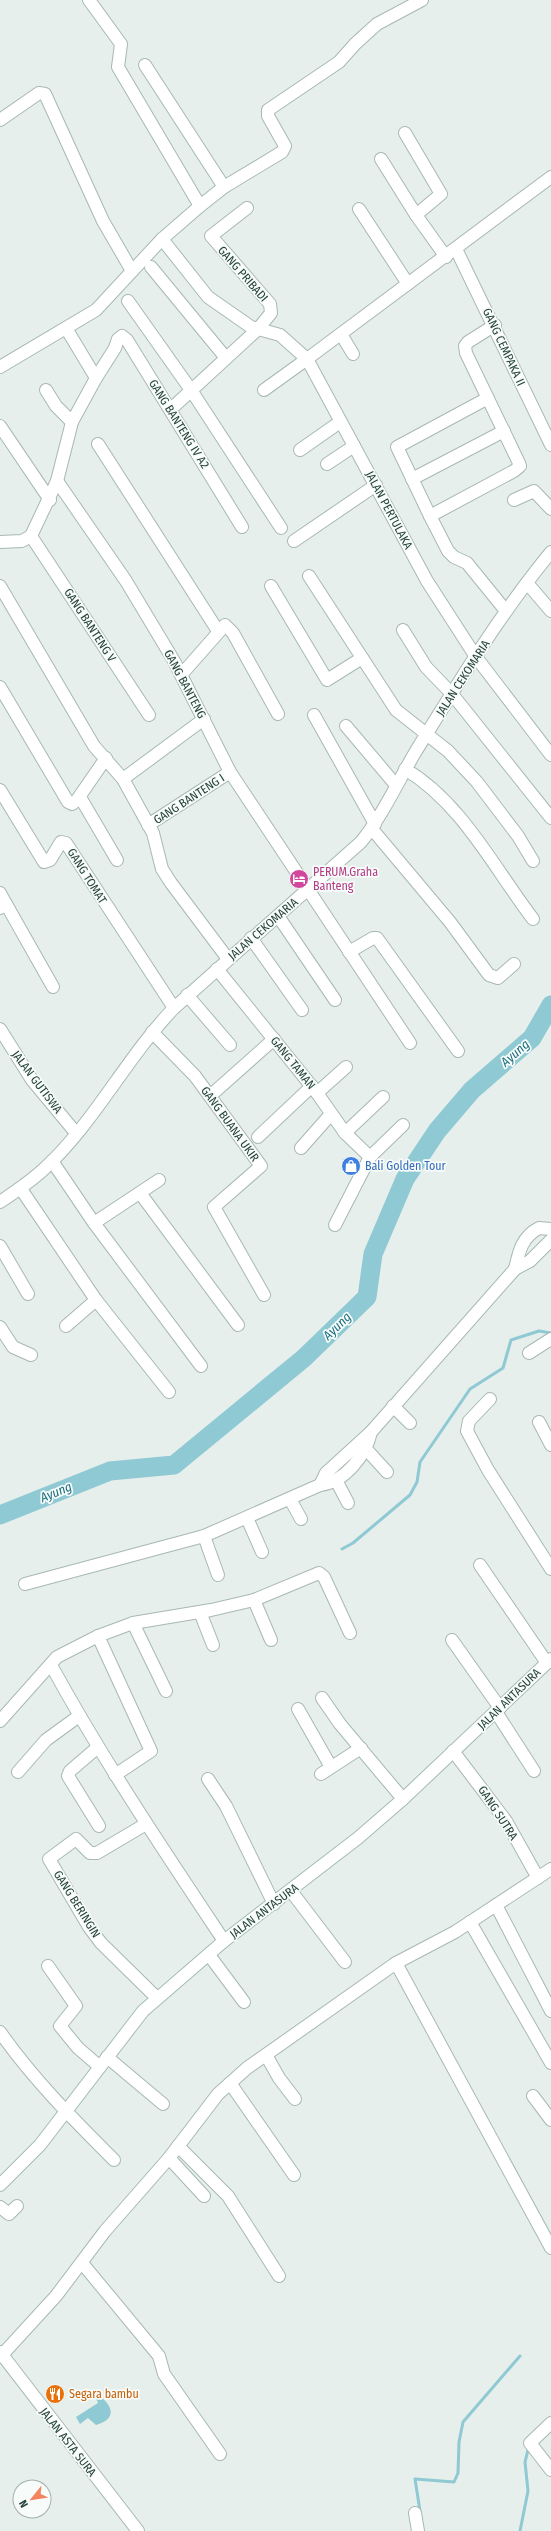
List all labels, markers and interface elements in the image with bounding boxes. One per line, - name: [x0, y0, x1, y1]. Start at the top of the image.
- street label: GANG PRIBADI: [215, 243, 271, 305]
- street label: GANG CEMPAKA II: [480, 306, 528, 388]
- street label: GANG BANTENG IV A2: [146, 377, 212, 471]
- street label: JALAN PERTULAKA: [363, 469, 416, 552]
- street label: GANG BANTENG V: [61, 586, 119, 665]
- street label: JALAN CEKOMARIA: [433, 637, 493, 719]
- street label: GANG BANTENG: [161, 647, 209, 721]
- street label: GANG BANTENG I: [151, 771, 227, 827]
- street label: GANG TOMAT: [64, 846, 110, 907]
- place label: PERUM.Graha Banteng: [313, 865, 378, 893]
- hotel icon: PERUM.Graha Banteng: [288, 868, 310, 890]
- street label: JALAN CEKOMARIA: [225, 895, 301, 963]
- street label: GANG TAMAN: [268, 1034, 318, 1092]
- water label: Ayung: [497, 1036, 532, 1070]
- street label: JALAN GUTISWA: [9, 1048, 66, 1117]
- street label: GANG BUANA UKIR: [198, 1084, 262, 1165]
- shop icon: Bali Golden Tour: [340, 1155, 362, 1177]
- place label: Bali Golden Tour: [365, 1159, 447, 1173]
- water label: Ayung: [319, 1309, 354, 1344]
- water label: Ayung: [37, 1479, 74, 1505]
- street label: JALAN ANTASURA: [475, 1665, 544, 1733]
- street label: GANG SUTRA: [475, 1783, 521, 1843]
- street label: GANG BERINGIN: [51, 1868, 103, 1940]
- street label: JALAN ANTASURA: [227, 1880, 302, 1941]
- restaurant icon: Segara bambu: [44, 2383, 66, 2405]
- place label: Segara bambu: [69, 2387, 139, 2401]
- street label: JALAN ASTA SURA: [37, 2405, 100, 2480]
- north arrow: [12, 2479, 52, 2519]
- text: N: [16, 2498, 31, 2510]

